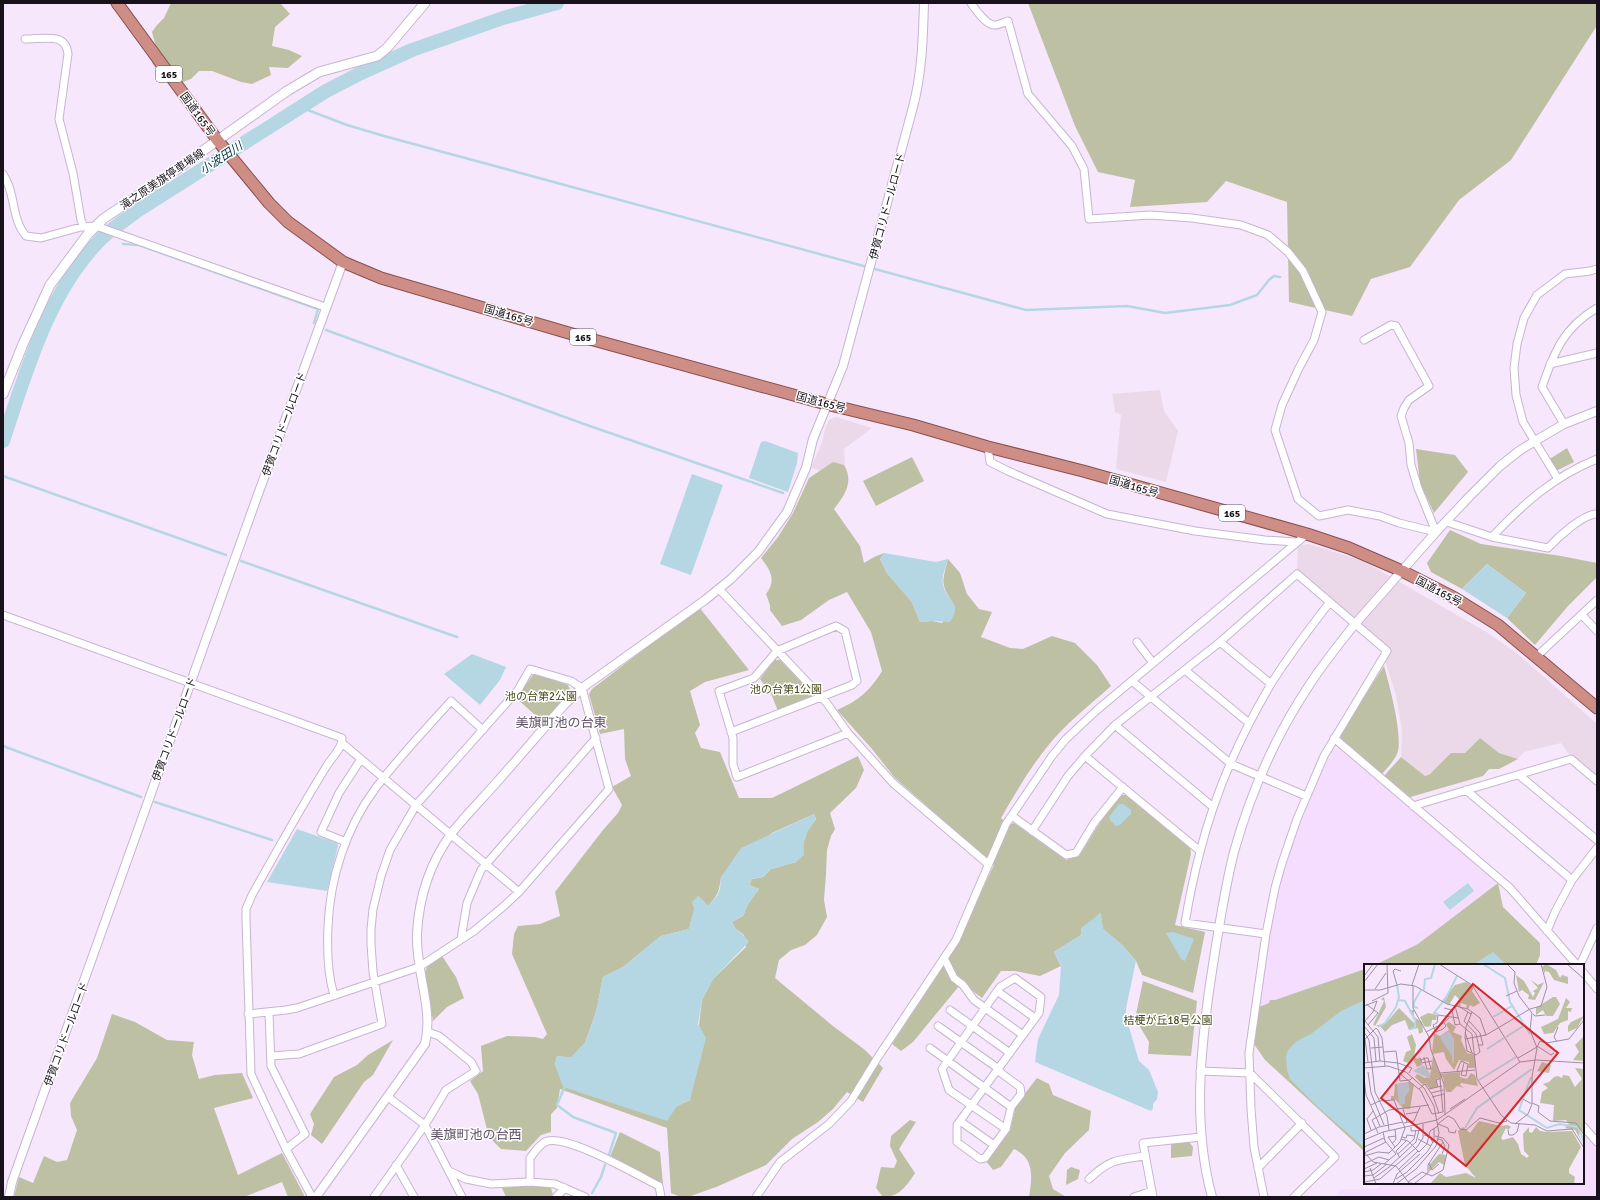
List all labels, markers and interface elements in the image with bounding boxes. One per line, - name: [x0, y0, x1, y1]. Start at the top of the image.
- road number: 165: [156, 66, 182, 82]
- street label: 国道165号: [177, 90, 218, 139]
- water label: 小波田川: [197, 138, 247, 178]
- street label: 滝之原美旗停車場線: [118, 146, 207, 212]
- street label: 伊賀コリドールロード: [867, 151, 908, 261]
- street label: 国道165号: [483, 302, 535, 329]
- road number: 165: [570, 329, 596, 345]
- street label: 伊賀コリドールロード: [260, 370, 309, 478]
- street label: 国道165号: [795, 390, 847, 415]
- street label: 国道165号: [1108, 473, 1160, 500]
- road number: 165: [1219, 505, 1245, 521]
- street label: 国道165号: [1413, 574, 1464, 609]
- street label: 伊賀コリドールロード: [150, 675, 199, 783]
- park label: 池の台第1公園: [750, 683, 822, 696]
- park label: 池の台第2公園: [505, 690, 577, 703]
- district label: 美旗町池の台東: [515, 715, 607, 731]
- inset map: [1364, 964, 1584, 1184]
- street label: 伊賀コリドールロード: [42, 980, 91, 1088]
- park label: 桔梗が丘18号公園: [1124, 1014, 1212, 1027]
- district label: 美旗町池の台西: [430, 1127, 522, 1143]

